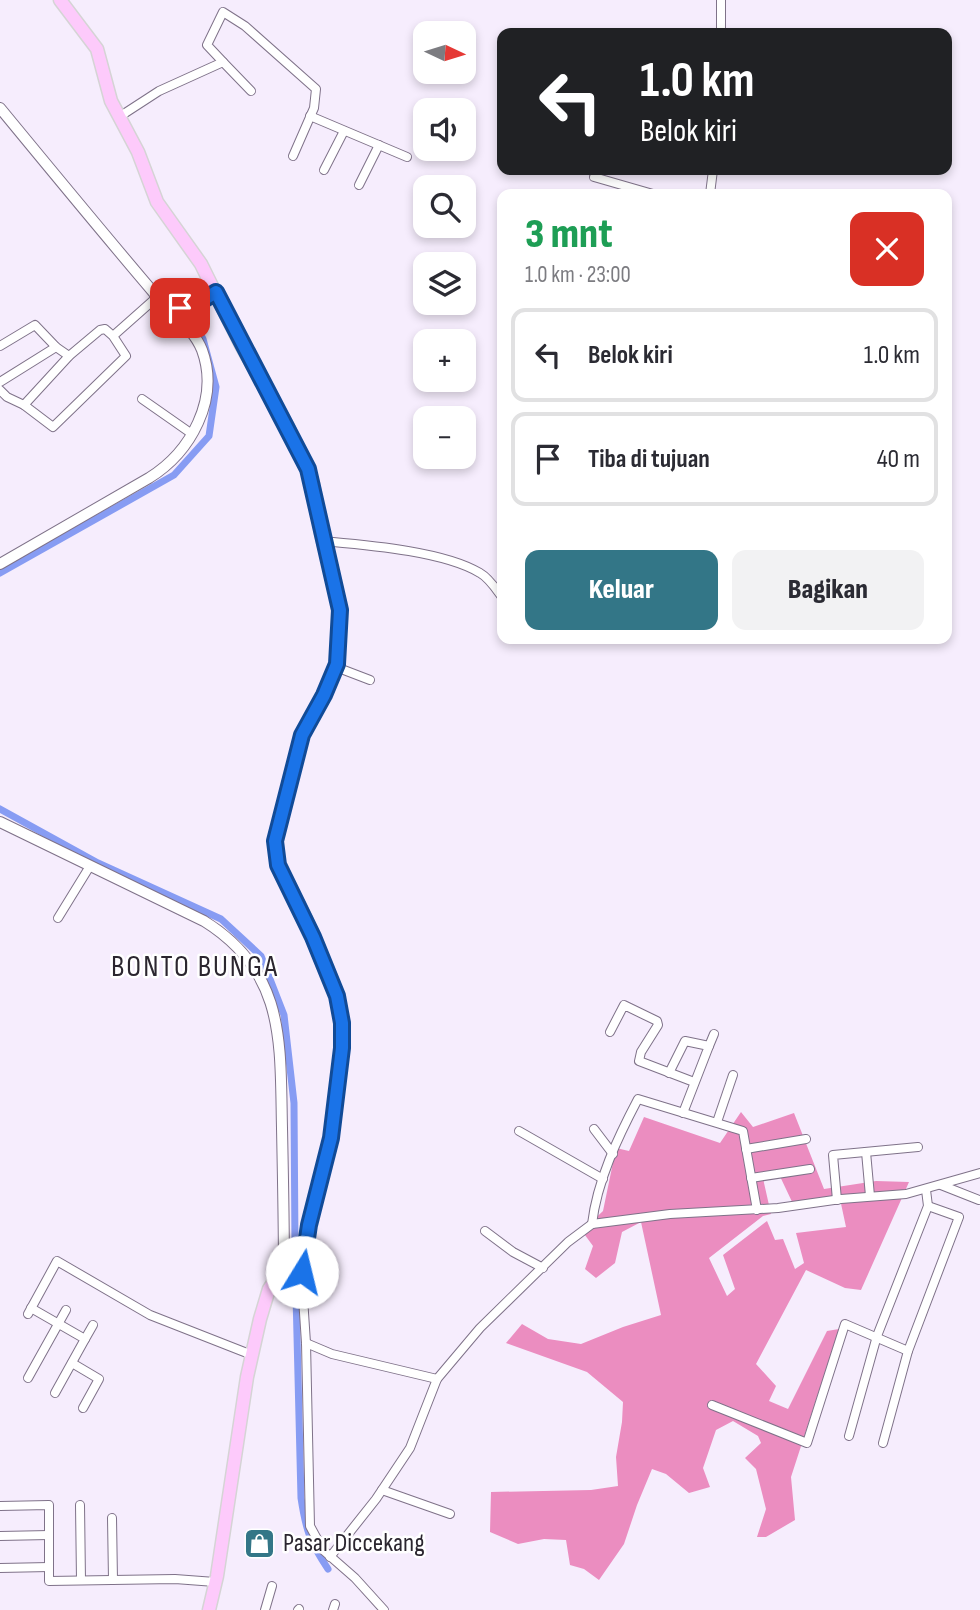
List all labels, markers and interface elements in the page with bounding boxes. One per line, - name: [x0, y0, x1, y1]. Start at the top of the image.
- north arrow: [413, 21, 476, 84]
- map controls: [413, 21, 476, 469]
- text: 1.0 km: [640, 52, 755, 111]
- icon: left: [525, 56, 616, 147]
- button: sound: [413, 98, 476, 161]
- text: Belok kiri: [640, 112, 737, 151]
- button: search: [413, 175, 476, 238]
- text: 3 mnt: [525, 209, 613, 260]
- button: close: [850, 212, 924, 286]
- button: layers: [413, 252, 476, 315]
- text: 1.0 km · 23:00: [525, 261, 631, 289]
- pin: [150, 278, 210, 338]
- icon: arrive: [161, 289, 199, 327]
- button: +: [413, 329, 476, 392]
- icon: left: [529, 336, 567, 374]
- text: Belok kiri: [588, 340, 673, 371]
- text: 1.0 km: [864, 340, 920, 371]
- button: −: [413, 406, 476, 469]
- icon: arrive: [529, 440, 567, 478]
- text: Tiba di tujuan: [588, 444, 710, 475]
- text: 40 m: [877, 444, 920, 475]
- button: Keluar: [525, 550, 718, 630]
- button: Bagikan: [732, 550, 924, 630]
- district label: BONTO BUNGA: [111, 949, 279, 985]
- position arrow: [265, 1235, 339, 1309]
- shop icon: Pasar Diccekang: [243, 1526, 277, 1560]
- place label: Pasar Diccekang: [283, 1528, 425, 1559]

